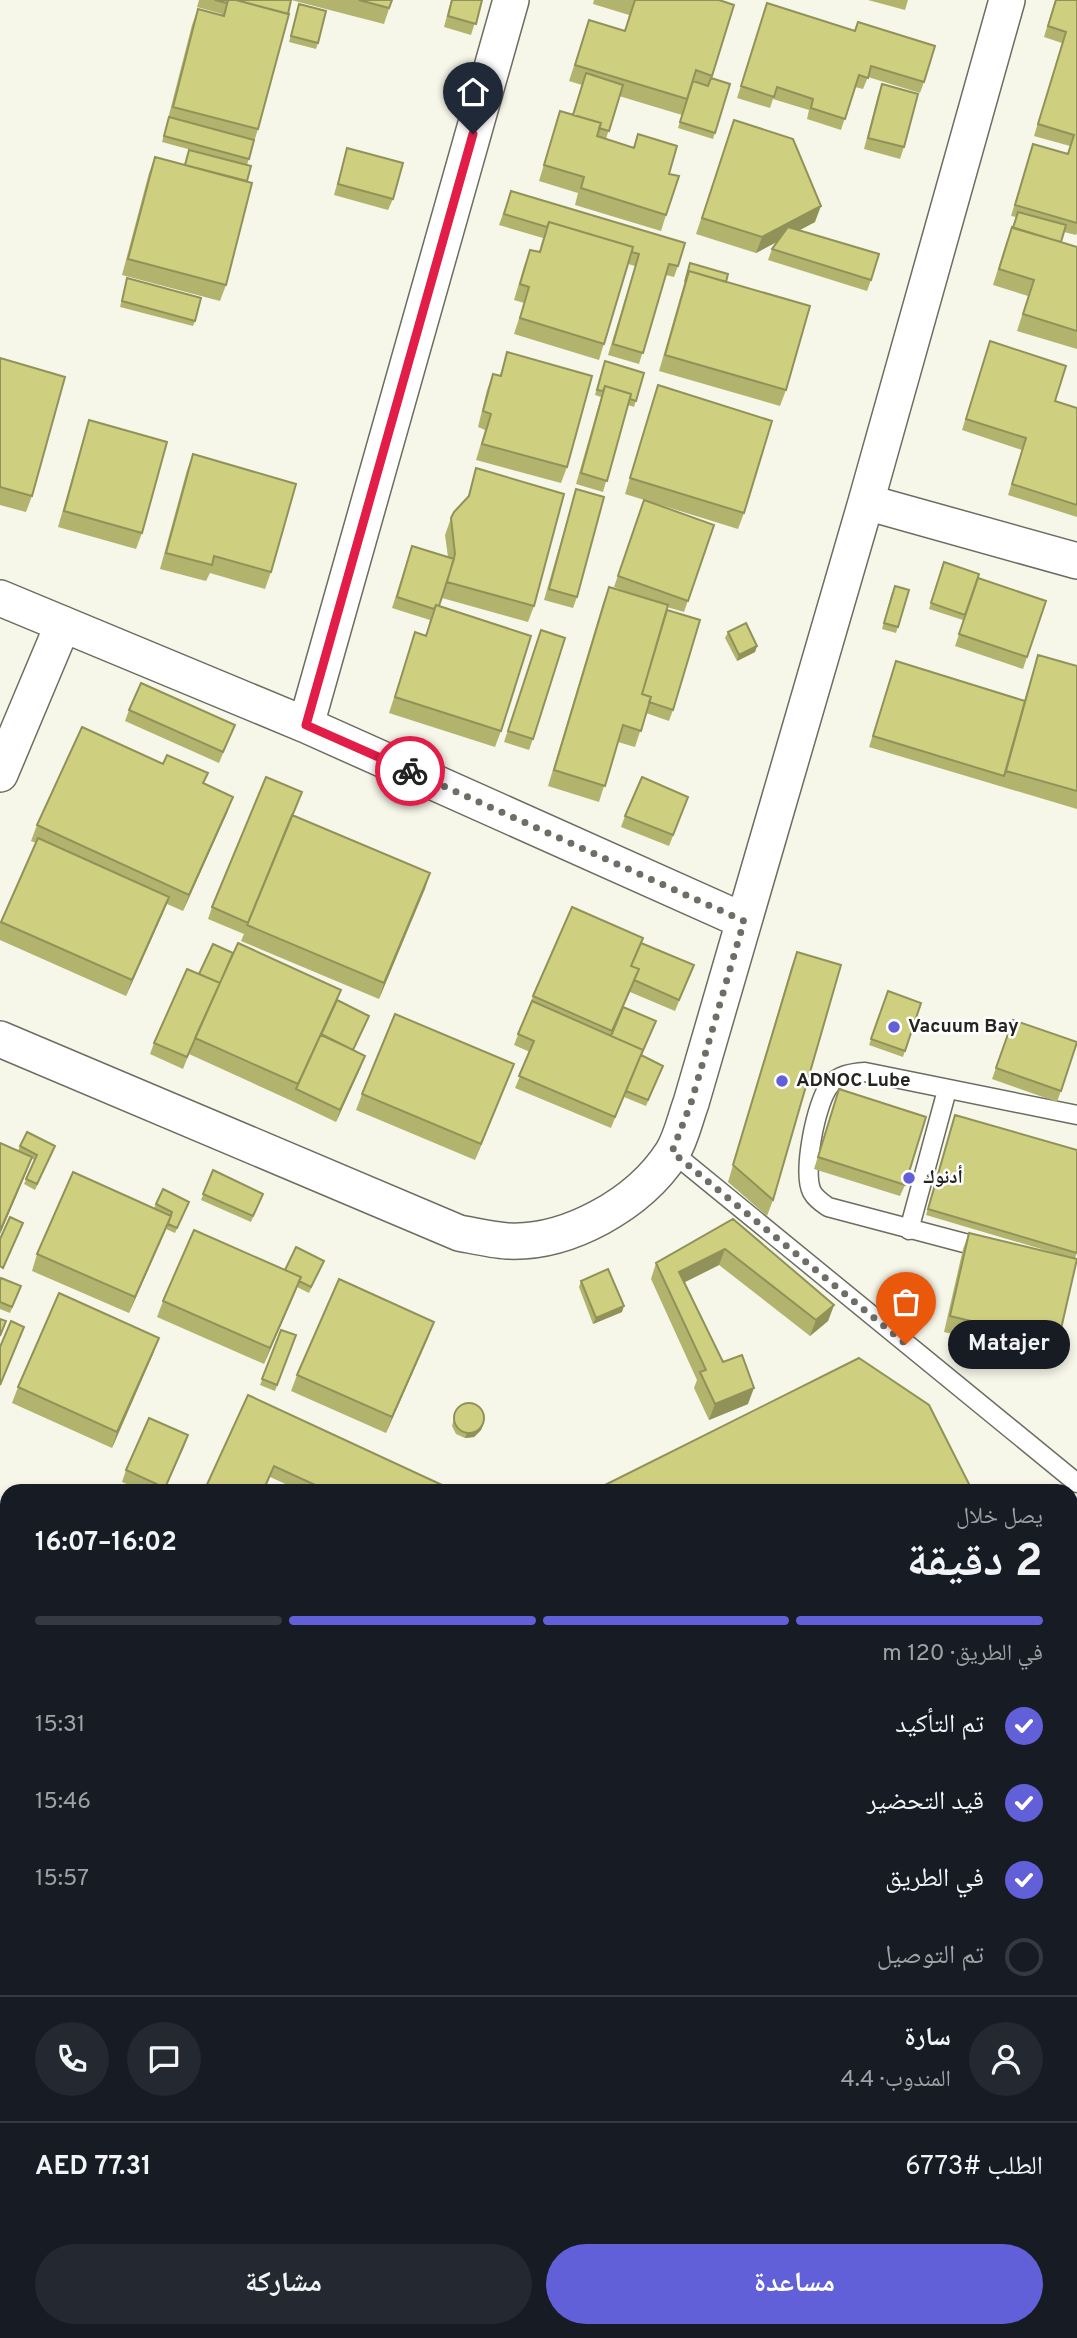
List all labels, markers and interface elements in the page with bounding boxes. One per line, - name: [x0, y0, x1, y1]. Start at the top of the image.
- pin: [443, 62, 503, 134]
- icon: home: [454, 73, 492, 111]
- courier: [375, 736, 445, 806]
- icon: bike: [391, 752, 429, 790]
- place label: Vacuum Bay: [908, 1015, 1019, 1039]
- marker: Vacuum Bay: [886, 1019, 902, 1035]
- place label: ADNOC Lube: [796, 1069, 911, 1093]
- marker: ADNOC Lube: [774, 1073, 790, 1089]
- place label: أدنوك: [923, 1165, 963, 1190]
- marker: أدنوك: [901, 1170, 917, 1186]
- pin: [876, 1272, 936, 1344]
- icon: bag: [887, 1283, 925, 1321]
- callout: Matajer: [948, 1320, 1070, 1368]
- text: Matajer: [968, 1330, 1050, 1359]
- text: يصل خلال: [956, 1503, 1043, 1532]
- text: 16:02–16:07: [35, 1527, 177, 1560]
- text: 2 دقيقة: [907, 1534, 1043, 1593]
- text: في الطريق · 120 m: [882, 1640, 1043, 1669]
- icon: check: [1005, 1707, 1043, 1745]
- text: تم التأكيد: [895, 1709, 984, 1742]
- text: 15:31: [35, 1711, 85, 1740]
- icon: check: [1005, 1784, 1043, 1822]
- text: قيد التحضير: [867, 1786, 984, 1819]
- text: 15:46: [35, 1788, 91, 1817]
- icon: check: [1005, 1861, 1043, 1899]
- text: في الطريق: [885, 1863, 984, 1896]
- text: 15:57: [35, 1865, 89, 1894]
- text: تم التوصيل: [877, 1940, 984, 1973]
- button: phone: [35, 2022, 109, 2096]
- button: chat: [127, 2022, 201, 2096]
- text: سارة: [904, 2022, 951, 2055]
- button: person: [969, 2022, 1043, 2096]
- text: المندوب · 4.4: [840, 2066, 951, 2095]
- text: AED 77.31: [35, 2151, 151, 2184]
- text: الطلب #6773: [905, 2151, 1043, 2184]
- button: مشاركة: [35, 2244, 532, 2324]
- button: مساعدة: [546, 2244, 1043, 2324]

